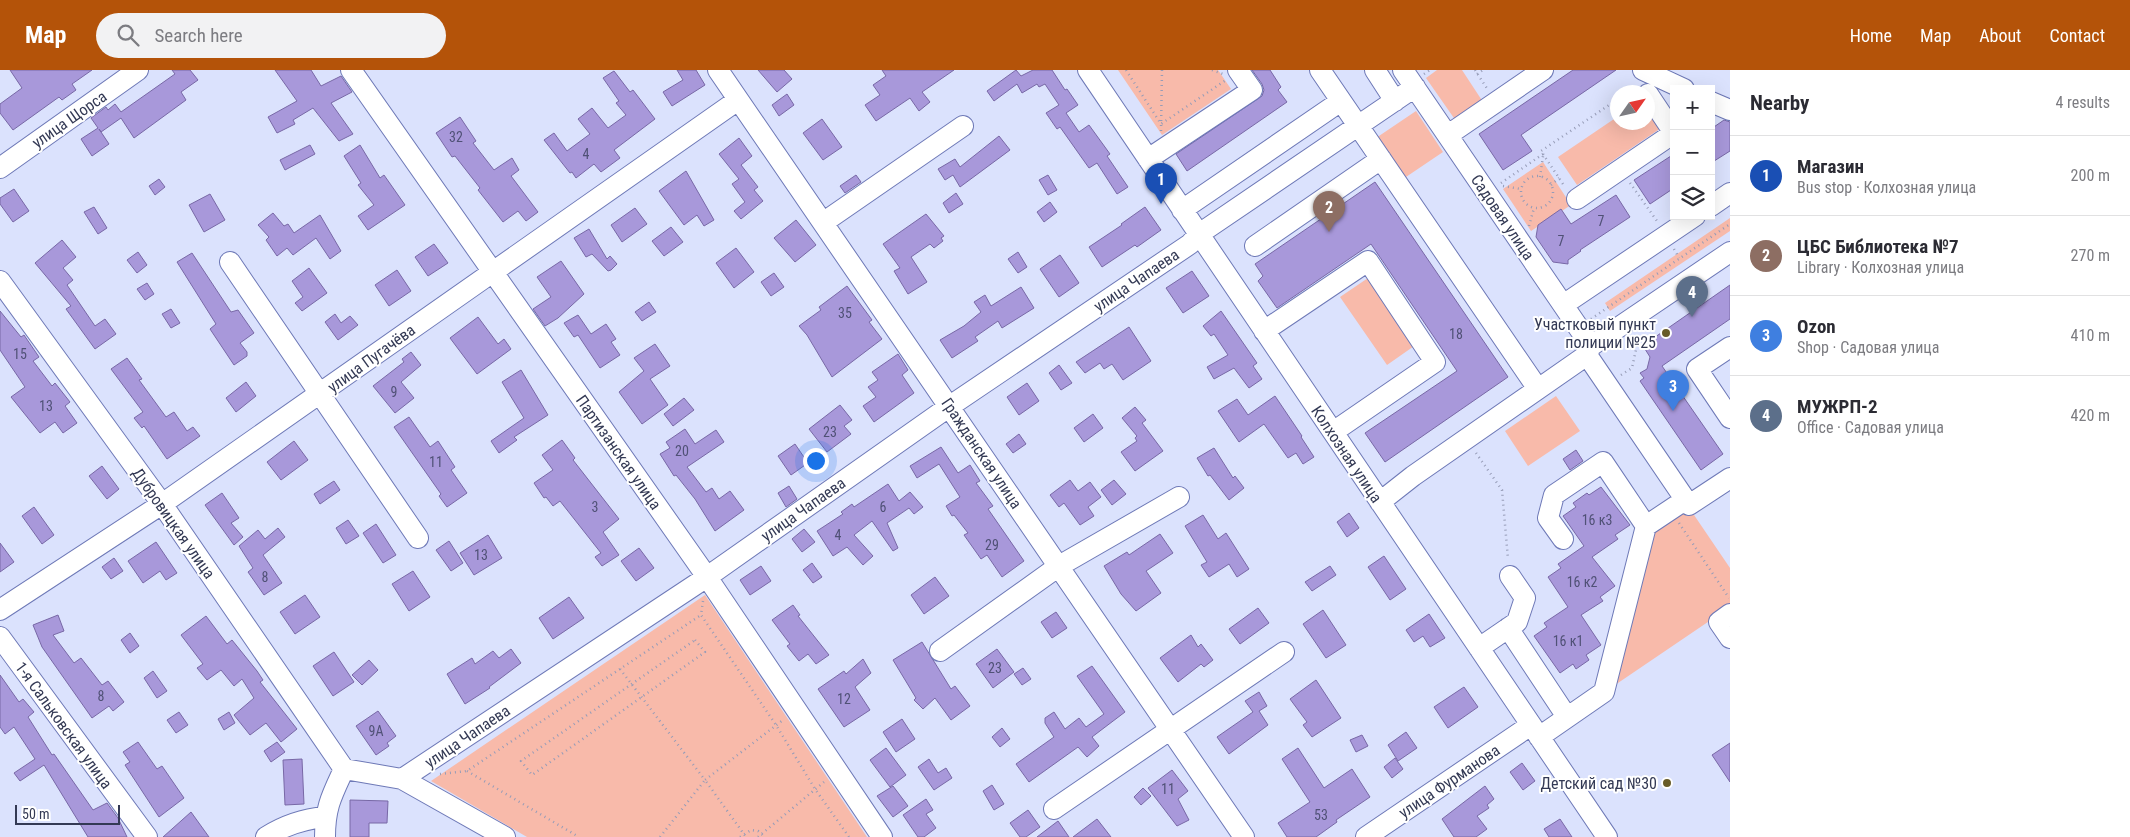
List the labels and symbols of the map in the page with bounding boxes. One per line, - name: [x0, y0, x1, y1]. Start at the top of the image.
- north arrow: [1610, 85, 1655, 130]
- street label: улица Щорса: [28, 87, 110, 152]
- house number: 32: [449, 129, 463, 145]
- house number: 4: [583, 146, 590, 162]
- pin: 1: [1145, 163, 1177, 204]
- street label: Садовая улица: [1467, 171, 1538, 264]
- pin: 2: [1313, 191, 1345, 232]
- house number: 7: [1598, 213, 1605, 229]
- house number: 7: [1558, 233, 1565, 249]
- street label: улица Чапаева: [1090, 245, 1182, 316]
- pin: 4: [1676, 276, 1708, 317]
- house number: 35: [838, 305, 852, 321]
- place label: Участковый пункт полиции №25: [1534, 315, 1656, 352]
- street label: улица Пугачёва: [324, 320, 419, 397]
- house number: 18: [1449, 326, 1463, 342]
- marker: Участковый пункт полиции №25: [1660, 327, 1672, 339]
- house number: 15: [13, 346, 27, 362]
- pin: 3: [1657, 370, 1689, 411]
- house number: 9: [391, 384, 397, 400]
- street label: Партизанская улица: [572, 391, 665, 513]
- street label: Гражданская улица: [937, 394, 1026, 512]
- house number: 13: [39, 398, 53, 414]
- street label: Колхозная улица: [1307, 402, 1386, 506]
- house number: 23: [823, 424, 837, 440]
- house number: 20: [675, 443, 689, 459]
- your location: [803, 448, 829, 474]
- house number: 11: [429, 454, 443, 470]
- street label: Дубровицкая улица: [128, 464, 219, 582]
- street label: улица Чапаева: [757, 473, 849, 545]
- house number: 3: [592, 499, 598, 515]
- house number: 6: [880, 499, 887, 515]
- house number: 16 к3: [1582, 512, 1612, 528]
- house number: 4: [835, 527, 842, 543]
- house number: 29: [985, 537, 999, 553]
- house number: 13: [474, 547, 488, 563]
- house number: 8: [262, 569, 269, 585]
- house number: 16 к2: [1567, 574, 1597, 590]
- house number: 16 к1: [1553, 633, 1583, 649]
- street label: 1-я Сальковская улица: [11, 658, 116, 792]
- house number: 23: [988, 660, 1002, 676]
- house number: 8: [98, 688, 105, 704]
- house number: 12: [837, 691, 851, 707]
- street label: улица Чапаева: [421, 701, 513, 772]
- house number: 9А: [369, 723, 383, 739]
- street label: улица Фурманова: [1395, 741, 1503, 822]
- place label: Детский сад №30: [1541, 774, 1657, 793]
- marker: Детский сад №30: [1661, 777, 1673, 789]
- house number: 11: [1161, 781, 1175, 797]
- scale bar: [15, 802, 120, 825]
- house number: 53: [1314, 807, 1328, 823]

